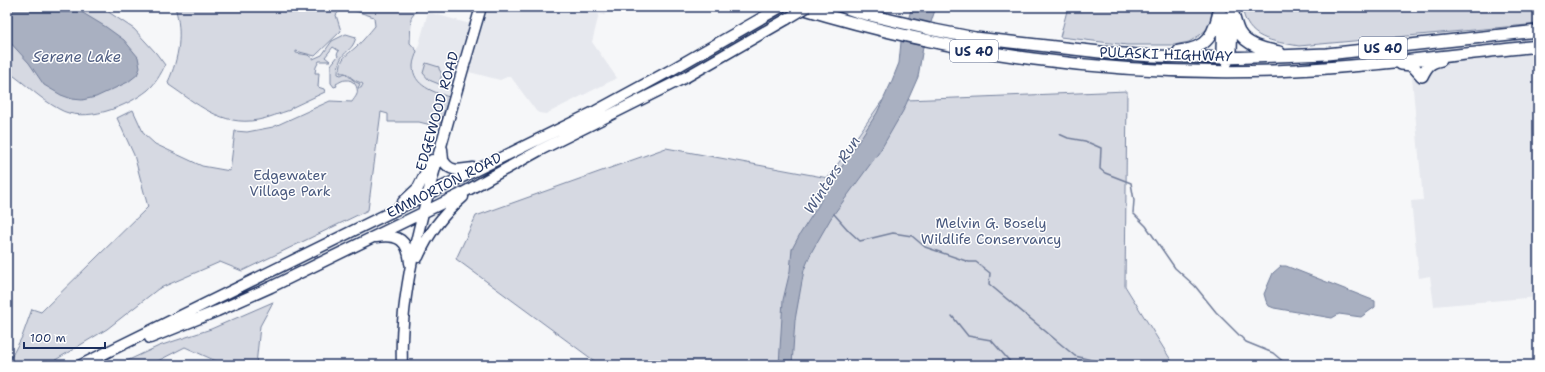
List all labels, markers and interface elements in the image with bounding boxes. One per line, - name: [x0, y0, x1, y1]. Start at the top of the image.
- road number: US 40: [1359, 37, 1407, 59]
- road number: US 40: [950, 40, 998, 62]
- street label: PULASKI HIGHWAY: [1099, 43, 1234, 65]
- water label: Serene Lake: [33, 47, 121, 67]
- street label: EDGEWOOD ROAD: [411, 49, 463, 173]
- water label: Winters Run: [799, 132, 865, 218]
- street label: EMMORTON ROAD: [383, 148, 505, 222]
- park label: Edgewater Village Park: [249, 166, 331, 200]
- park label: Melvin G. Bosely Wildlife Conservancy: [921, 214, 1061, 248]
- scale bar: [24, 324, 105, 350]
- text: 100 m: [30, 330, 66, 346]

